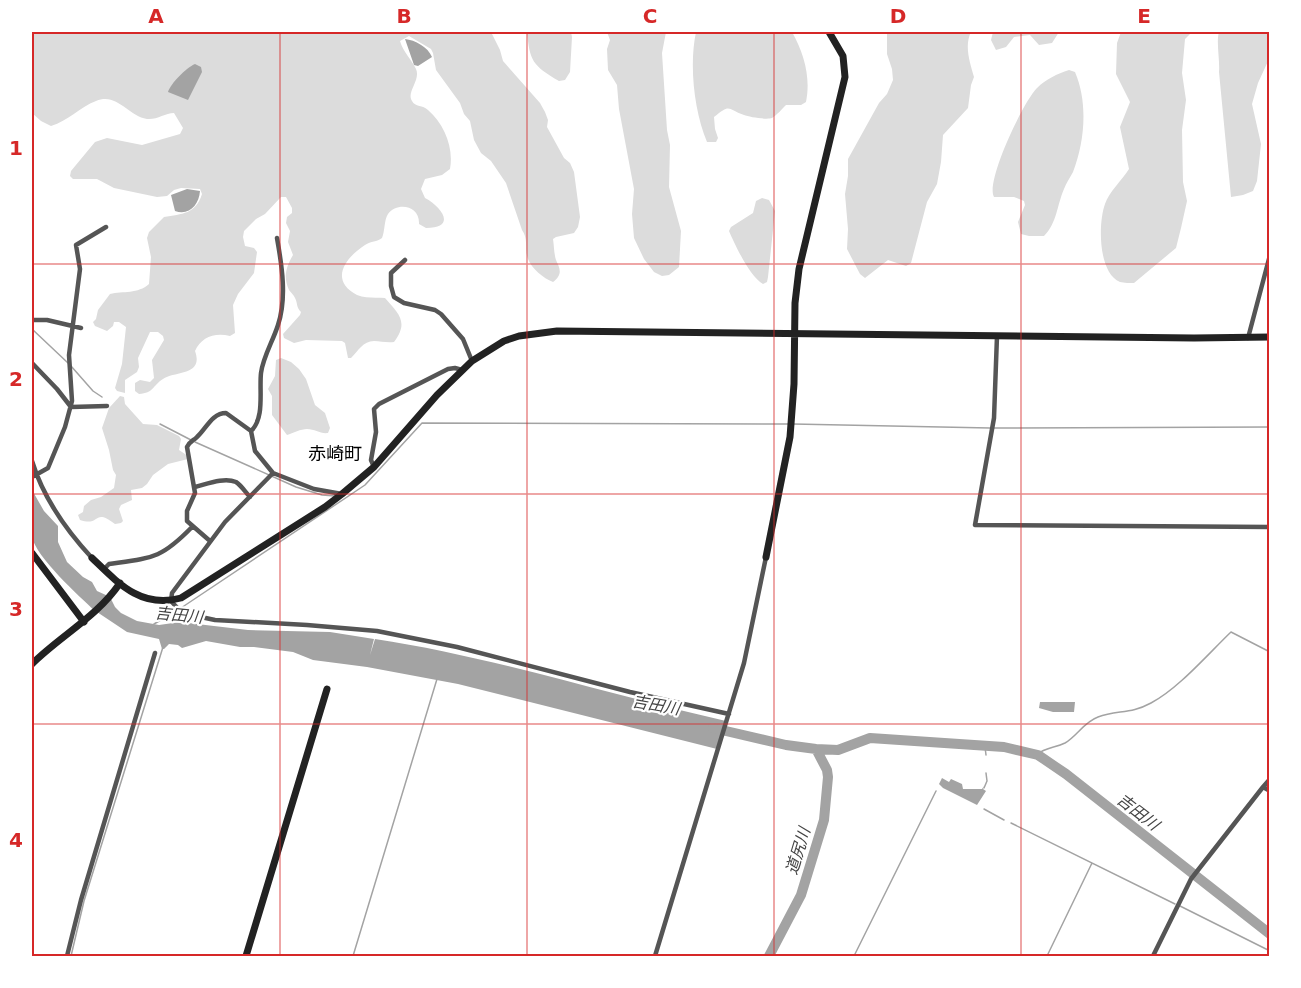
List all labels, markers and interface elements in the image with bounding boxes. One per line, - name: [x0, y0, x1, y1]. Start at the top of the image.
- text: A: [148, 4, 164, 28]
- text: B: [396, 4, 412, 28]
- text: C: [643, 4, 657, 28]
- text: D: [890, 4, 906, 28]
- text: E: [1137, 4, 1151, 28]
- text: 1: [9, 136, 23, 160]
- text: 2: [9, 367, 23, 391]
- district label: 赤崎町: [308, 443, 362, 464]
- text: 3: [9, 597, 23, 621]
- water label: 吉田川: [154, 603, 206, 627]
- water label: 吉田川: [631, 691, 683, 719]
- water label: 吉田川: [1113, 790, 1164, 835]
- water label: 道尻川: [782, 823, 815, 877]
- text: 4: [9, 828, 23, 852]

